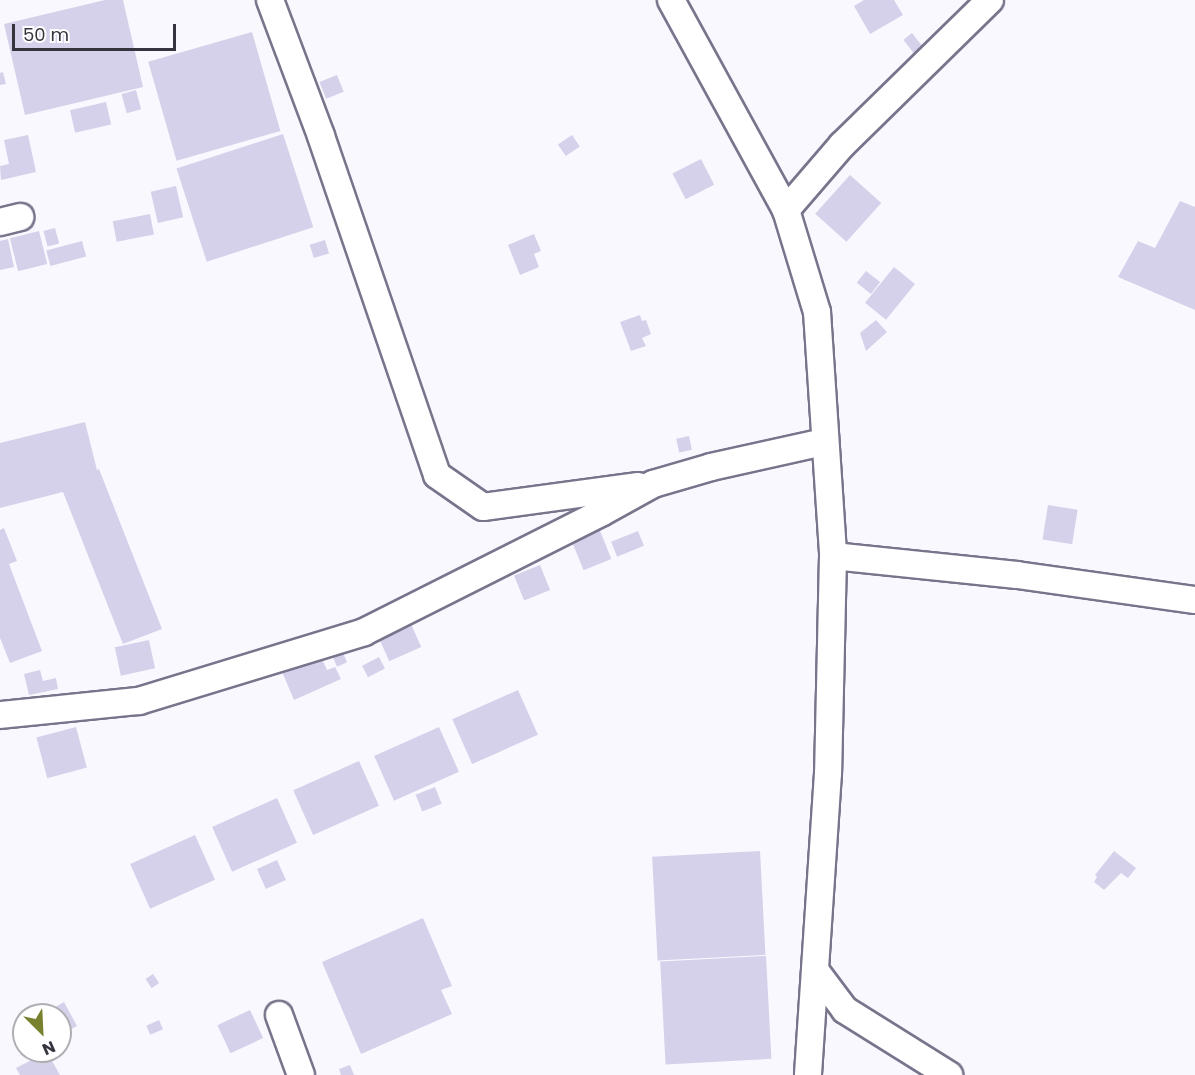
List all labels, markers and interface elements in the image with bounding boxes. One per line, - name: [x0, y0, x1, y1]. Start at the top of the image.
- scale bar: [15, 12, 178, 50]
- text: 50 m: [23, 22, 69, 47]
- north arrow: [12, 1003, 72, 1063]
- text: N: [39, 1035, 59, 1061]

